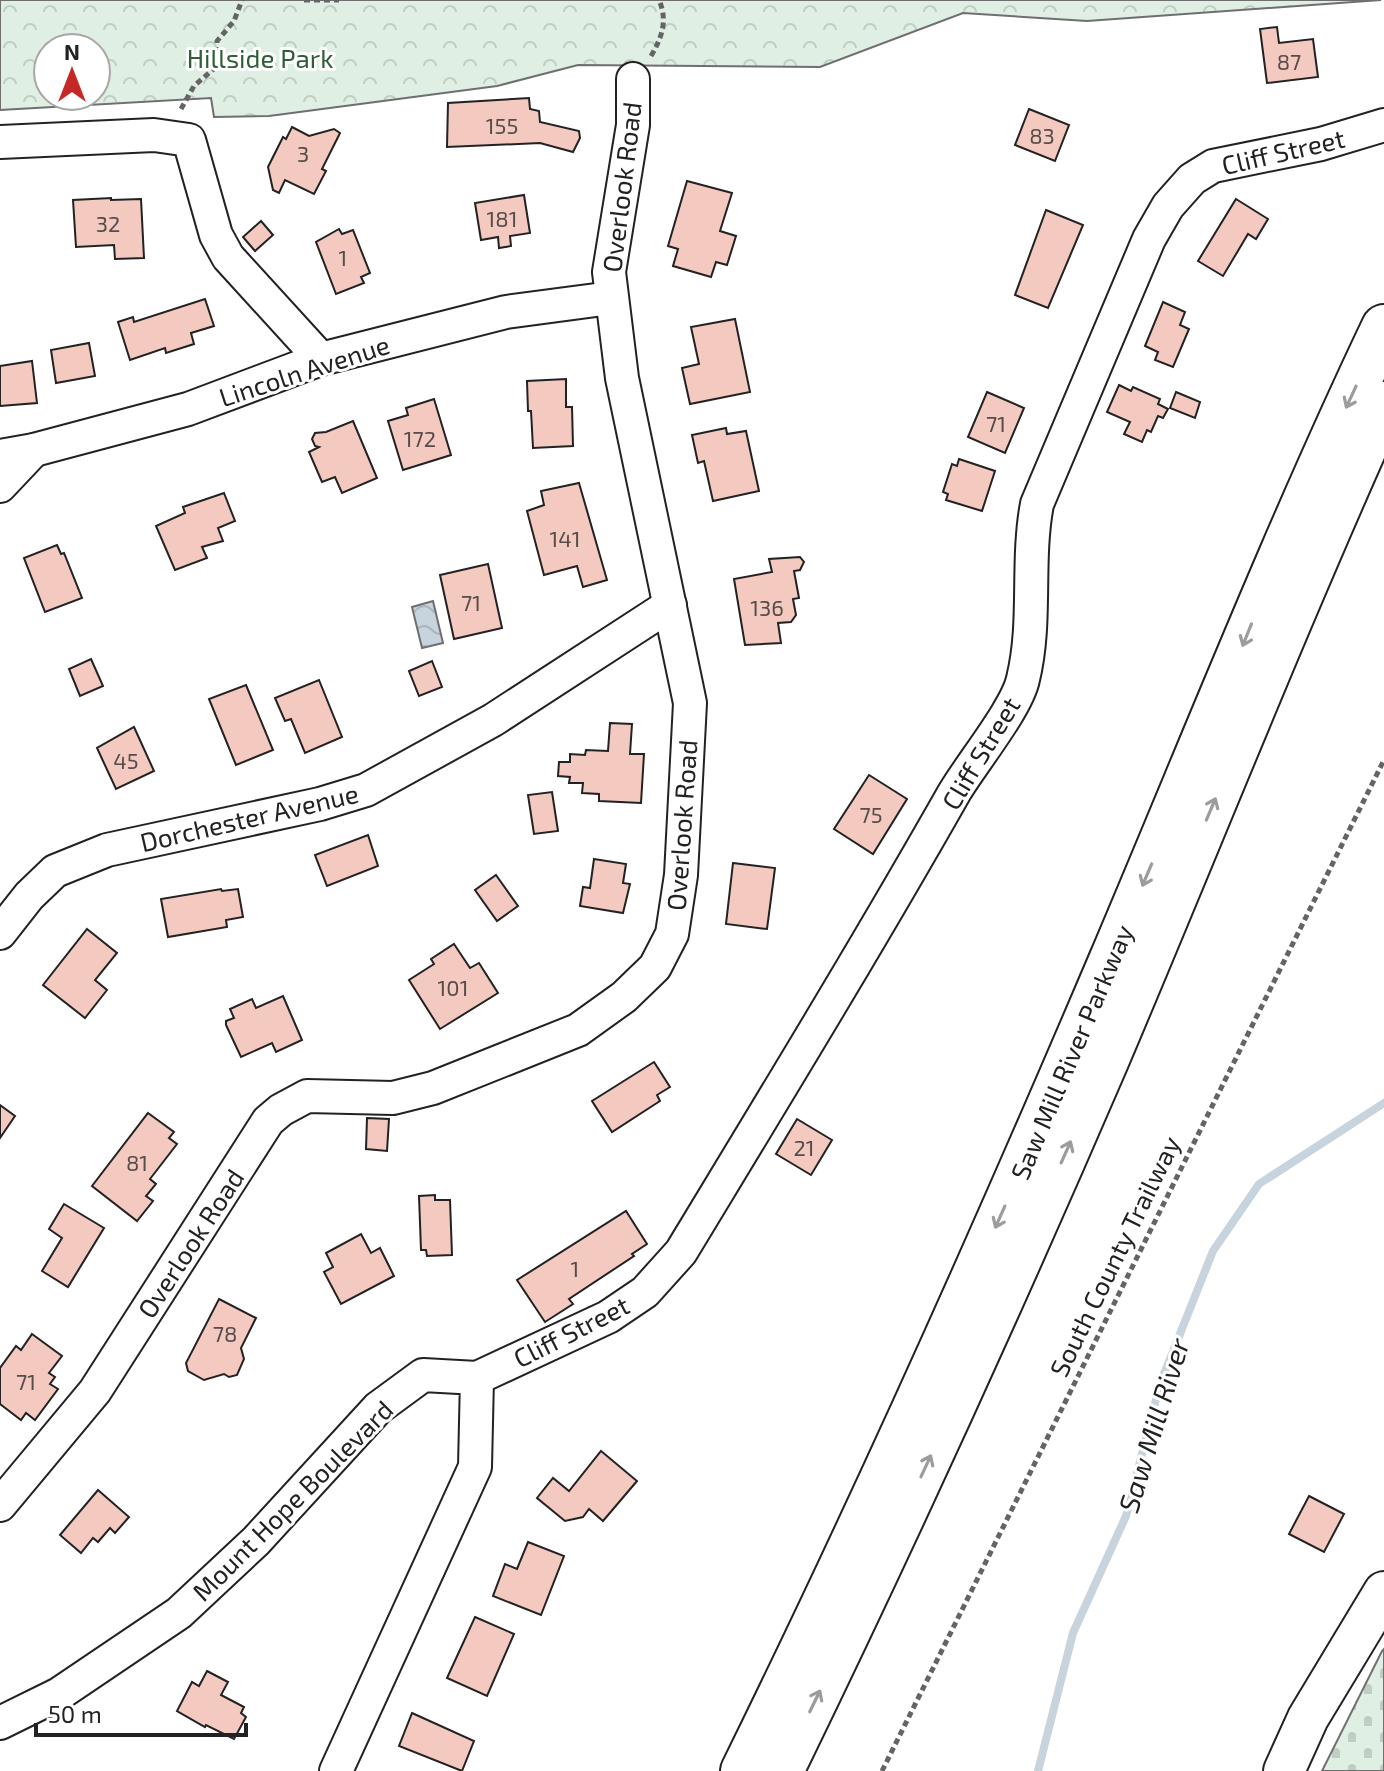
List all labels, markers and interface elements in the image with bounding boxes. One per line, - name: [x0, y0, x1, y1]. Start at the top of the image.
- north arrow: [32, 32, 112, 112]
- text: N: [64, 38, 80, 64]
- park label: Hillside Park: [187, 42, 333, 73]
- house number: 87: [1277, 48, 1301, 74]
- street label: Overlook Road: [595, 100, 647, 274]
- house number: 155: [486, 112, 518, 138]
- house number: 83: [1029, 122, 1055, 148]
- street label: Cliff Street: [1218, 122, 1348, 180]
- house number: 3: [297, 140, 309, 166]
- house number: 181: [487, 205, 517, 231]
- house number: 32: [96, 210, 120, 236]
- house number: 1: [339, 244, 347, 270]
- street label: Lincoln Avenue: [215, 328, 393, 412]
- one-way arrow: [1342, 384, 1357, 409]
- house number: 71: [986, 410, 1006, 436]
- house number: 172: [404, 425, 436, 451]
- house number: 141: [549, 525, 581, 551]
- house number: 71: [461, 589, 481, 615]
- house number: 136: [750, 594, 784, 620]
- one-way arrow: [1239, 622, 1253, 647]
- street label: Cliff Street: [934, 691, 1026, 815]
- street label: Overlook Road: [660, 738, 702, 912]
- house number: 45: [113, 747, 139, 773]
- street label: Dorchester Avenue: [137, 777, 361, 857]
- one-way arrow: [1205, 797, 1220, 822]
- house number: 75: [859, 801, 883, 827]
- one-way arrow: [1139, 863, 1153, 887]
- street label: Saw Mill River Parkway: [1003, 920, 1139, 1184]
- house number: 101: [438, 974, 468, 1000]
- street label: South County Trailway: [1042, 1131, 1186, 1381]
- house number: 21: [793, 1134, 815, 1160]
- one-way arrow: [1060, 1140, 1075, 1165]
- house number: 81: [126, 1149, 148, 1175]
- street label: Overlook Road: [130, 1163, 250, 1323]
- one-way arrow: [992, 1205, 1007, 1229]
- house number: 1: [571, 1255, 579, 1281]
- street label: Cliff Street: [508, 1289, 634, 1373]
- house number: 78: [213, 1320, 237, 1346]
- water label: Saw Mill River: [1110, 1333, 1196, 1516]
- house number: 71: [16, 1368, 36, 1394]
- street label: Mount Hope Boulevard: [185, 1393, 399, 1607]
- one-way arrow: [919, 1454, 934, 1478]
- scale bar: [36, 1687, 246, 1737]
- one-way arrow: [808, 1689, 823, 1713]
- text: 50 m: [48, 1699, 102, 1728]

